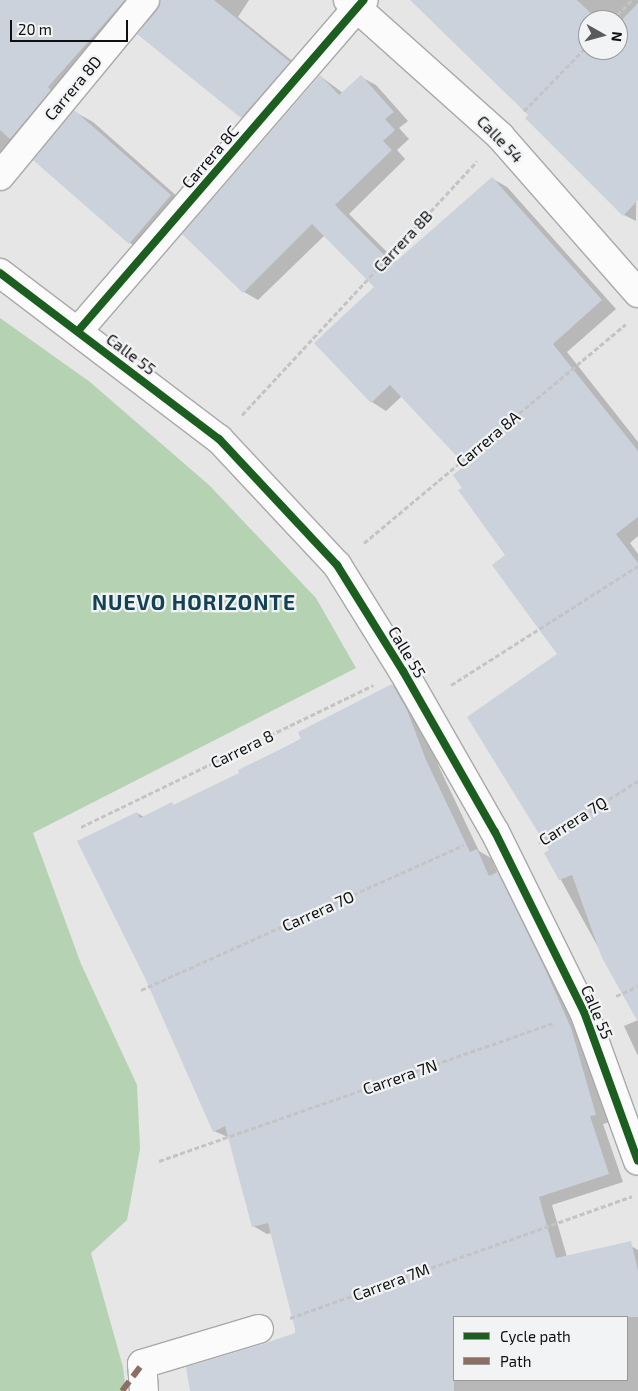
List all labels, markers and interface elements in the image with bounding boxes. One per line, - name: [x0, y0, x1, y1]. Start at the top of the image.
- scale bar: [12, 10, 130, 42]
- north arrow: [578, 10, 628, 60]
- text: 20 m: [18, 20, 52, 38]
- text: N: [608, 31, 626, 43]
- street label: Carrera 8D: [41, 52, 105, 124]
- street label: Calle 54: [473, 111, 527, 167]
- street label: Carrera 8C: [178, 122, 242, 192]
- street label: Carrera 8B: [370, 206, 436, 276]
- street label: Calle 55: [103, 329, 159, 379]
- street label: Carrera 8A: [452, 407, 524, 471]
- district label: NUEVO HORIZONTE: [90, 589, 298, 615]
- street label: Calle 55: [384, 623, 430, 681]
- street label: Carrera 8: [207, 726, 277, 772]
- street label: Carrera 7Q: [535, 793, 611, 849]
- street label: Carrera 7O: [279, 887, 357, 935]
- street label: Calle 55: [577, 982, 617, 1042]
- street label: Carrera 7N: [360, 1055, 440, 1099]
- street label: Carrera 7M: [350, 1259, 432, 1305]
- legend: [453, 1316, 628, 1381]
- text: Cycle path: [500, 1327, 571, 1345]
- text: Path: [500, 1352, 531, 1370]

